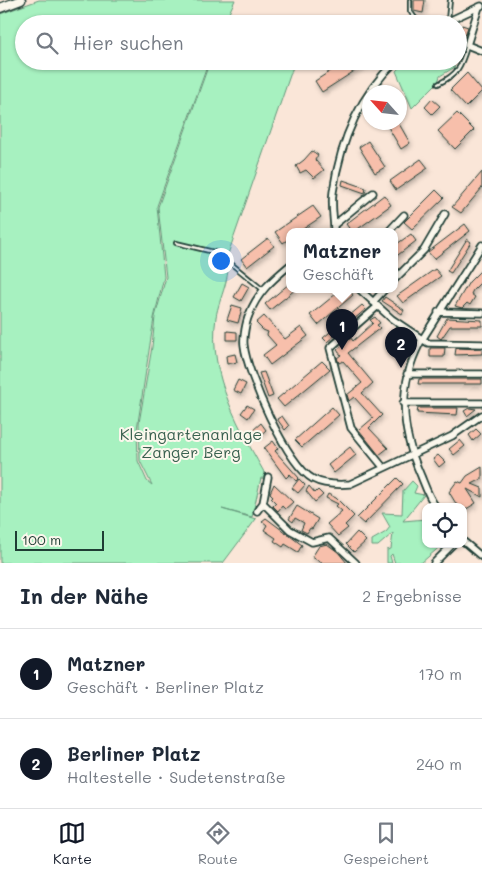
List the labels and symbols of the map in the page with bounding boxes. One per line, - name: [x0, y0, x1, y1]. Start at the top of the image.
- north arrow: [362, 85, 407, 130]
- your location: [208, 248, 234, 274]
- pin: 1: [326, 309, 358, 350]
- pin: 2: [385, 327, 417, 368]
- park label: Kleingartenanlage Zanger Berg: [120, 423, 262, 462]
- scale bar: [15, 528, 104, 551]

